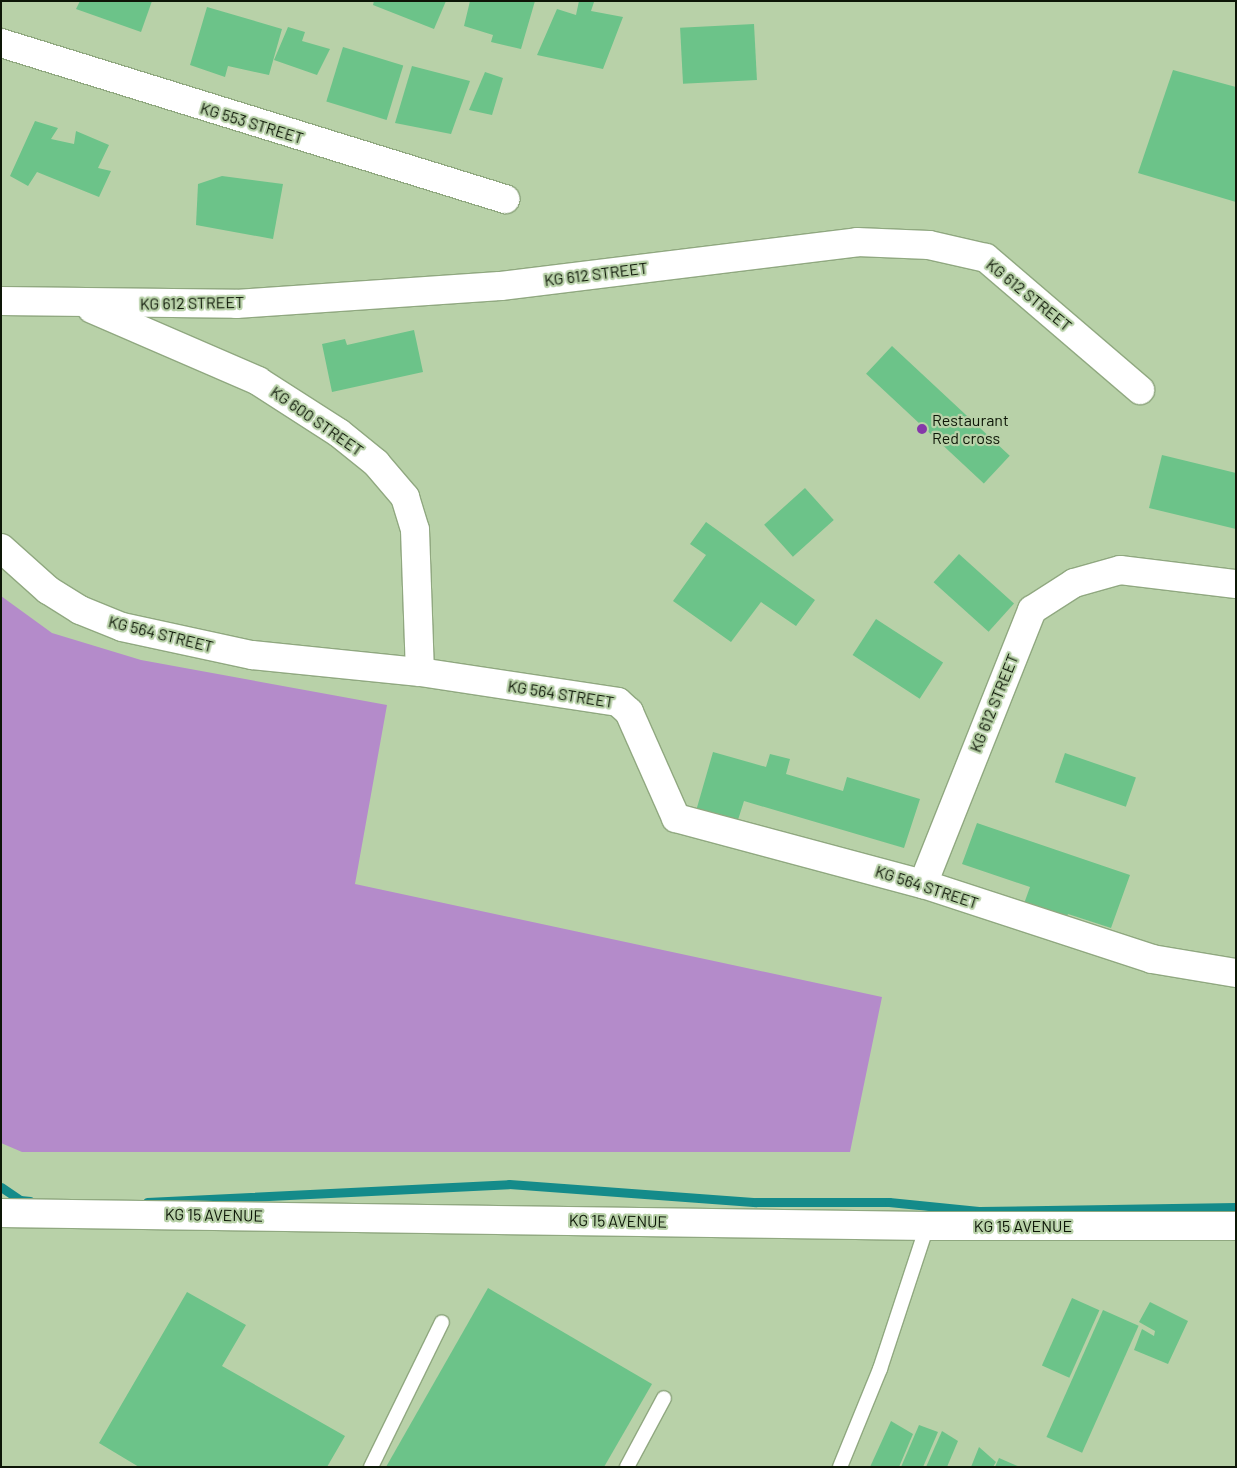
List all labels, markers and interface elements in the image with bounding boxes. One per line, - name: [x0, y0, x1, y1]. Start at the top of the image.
- street label: KG 553 STREET: [198, 98, 306, 148]
- street label: KG 612 STREET: [982, 255, 1076, 335]
- street label: KG 612 STREET: [543, 258, 649, 290]
- street label: KG 612 STREET: [140, 292, 244, 314]
- street label: KG 600 STREET: [267, 382, 367, 460]
- place label: Restaurant Red cross: [932, 410, 1009, 448]
- marker: Restaurant Red cross: [916, 423, 928, 435]
- street label: KG 564 STREET: [107, 612, 215, 656]
- street label: KG 612 STREET: [966, 651, 1022, 755]
- street label: KG 564 STREET: [506, 676, 616, 712]
- street label: KG 564 STREET: [873, 861, 981, 913]
- street label: KG 15 AVENUE: [165, 1205, 263, 1225]
- street label: KG 15 AVENUE: [569, 1211, 667, 1231]
- street label: KG 15 AVENUE: [974, 1216, 1072, 1236]

